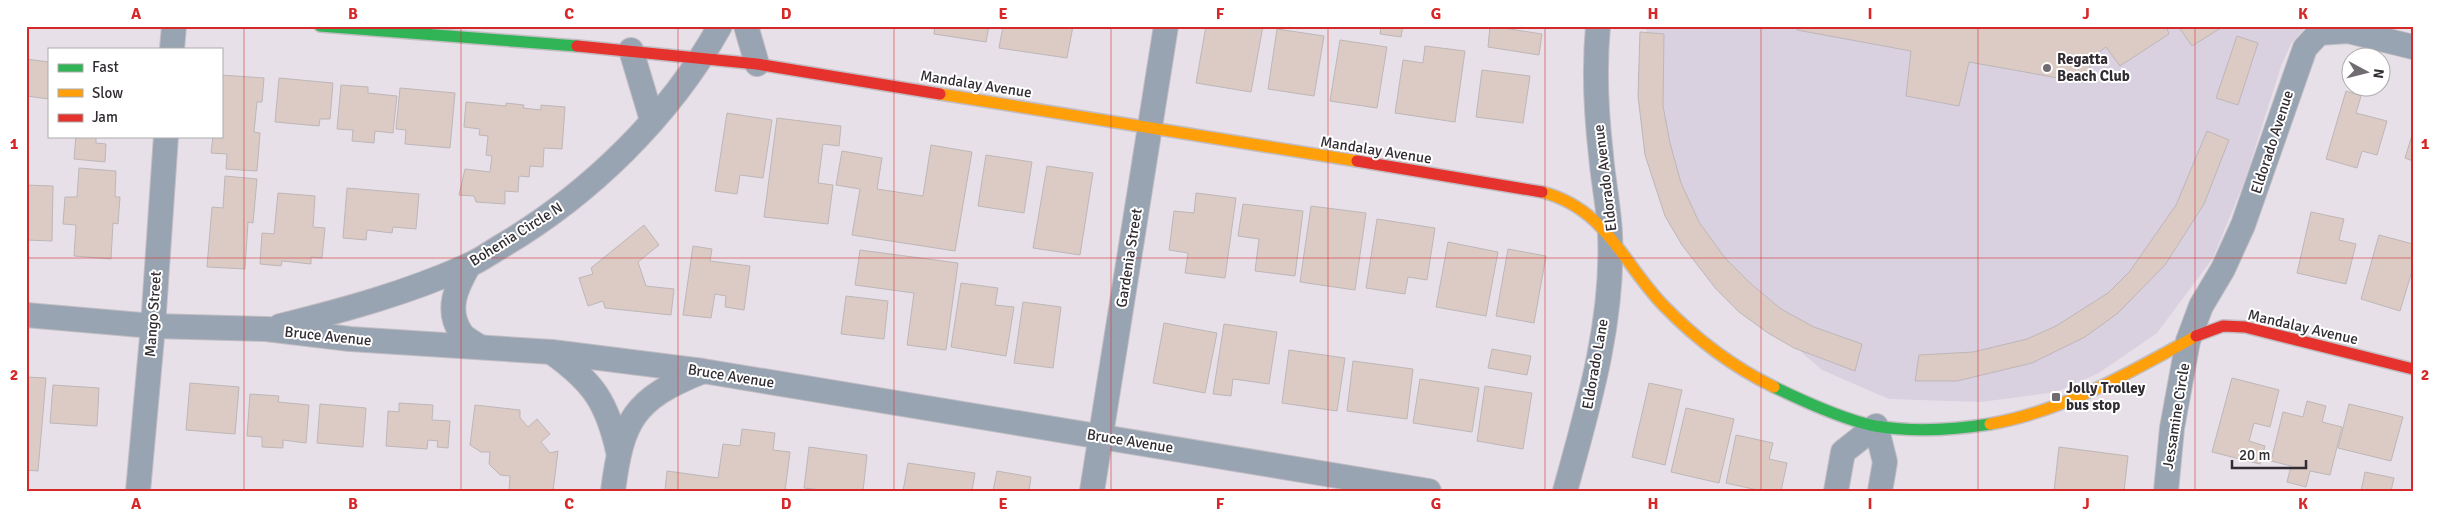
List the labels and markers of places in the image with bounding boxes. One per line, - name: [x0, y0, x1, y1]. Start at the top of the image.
- place label: Regatta Beach Club: [2057, 50, 2130, 85]
- marker: Regatta Beach Club: [2041, 62, 2053, 74]
- place label: Jolly Trolley bus stop: [2066, 379, 2146, 414]
- marker: Jolly Trolley bus stop: [2050, 391, 2062, 403]

